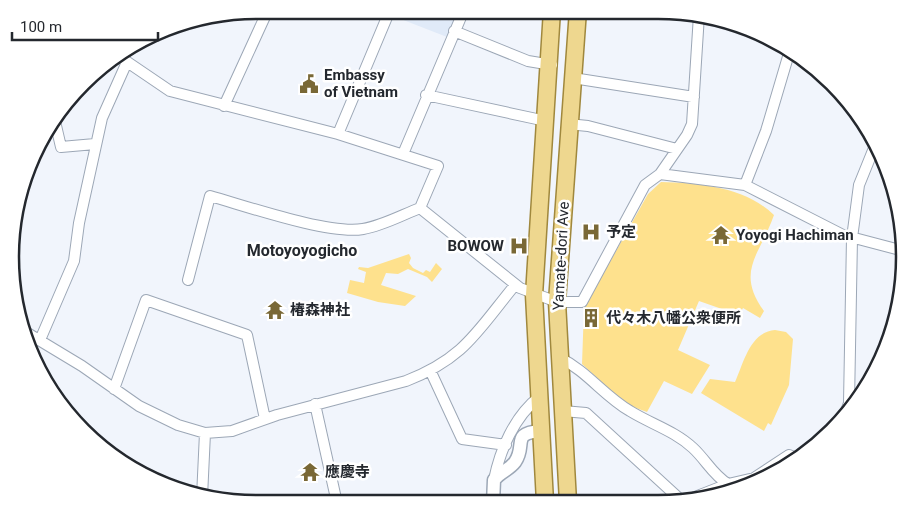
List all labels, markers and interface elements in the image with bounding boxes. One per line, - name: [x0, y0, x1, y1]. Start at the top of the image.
- scale bar: [12, 10, 159, 42]
- text: 100 m: [20, 18, 62, 36]
- place label: Embassy of Vietnam: [324, 66, 398, 101]
- public building icon: Embassy of Vietnam: [298, 73, 320, 95]
- street label: Yamate-dori Ave: [549, 201, 573, 311]
- hospital icon: 予定: [580, 221, 602, 243]
- place label: 予定: [606, 223, 636, 241]
- temple icon: Yoyogi Hachiman: [710, 224, 732, 246]
- place label: Yoyogi Hachiman: [736, 226, 854, 244]
- hospital icon: BOWOW: [508, 235, 530, 257]
- place label: BOWOW: [447, 237, 504, 255]
- district label: Motoyoyogicho: [247, 241, 357, 260]
- temple icon: 椿森神社: [264, 299, 286, 321]
- place label: 椿森神社: [290, 301, 350, 319]
- building icon: 代々木八幡公衆便所: [580, 307, 602, 329]
- place label: 代々木八幡公衆便所: [606, 309, 741, 327]
- temple icon: 應慶寺: [299, 461, 321, 483]
- place label: 應慶寺: [325, 463, 370, 481]

